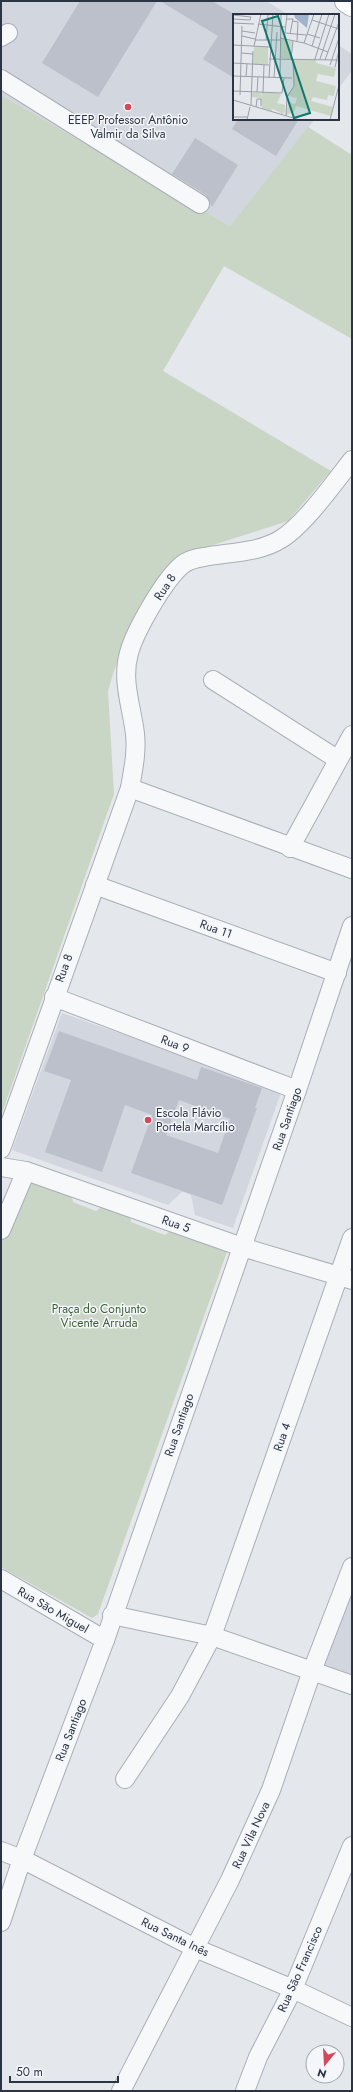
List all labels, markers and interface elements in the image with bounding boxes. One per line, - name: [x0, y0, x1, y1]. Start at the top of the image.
- inset map: [233, 14, 339, 120]
- marker: EEEP Professor Antônio Valmir da Silva: [123, 102, 133, 112]
- place label: EEEP Professor Antônio Valmir da Silva: [68, 111, 188, 143]
- street label: Rua 8: [149, 570, 181, 604]
- street label: Rua 11: [197, 915, 235, 943]
- street label: Rua 8: [51, 951, 77, 985]
- street label: Rua 9: [158, 1030, 192, 1058]
- street label: Rua Santiago: [268, 1084, 306, 1153]
- place label: Escola Flávio Portela Marcílio: [156, 1104, 235, 1136]
- marker: Escola Flávio Portela Marcílio: [143, 1115, 153, 1125]
- street label: Rua 5: [159, 1211, 193, 1237]
- park label: Praça do Conjunto Vicente Arruda: [52, 1300, 147, 1332]
- street label: Rua Santiago: [160, 1390, 198, 1459]
- street label: Rua 4: [269, 1420, 295, 1454]
- street label: Rua São Miguel: [14, 1582, 92, 1638]
- street label: Rua Santiago: [51, 1695, 91, 1764]
- street label: Rua Vila Nova: [228, 1798, 275, 1872]
- street label: Rua Santa Inês: [138, 1913, 212, 1961]
- street label: Rua São Francisco: [273, 1923, 327, 2015]
- north arrow: [305, 2044, 345, 2084]
- scale bar: [10, 2058, 118, 2084]
- text: 50 m: [16, 2063, 43, 2081]
- text: N: [315, 2065, 329, 2082]

